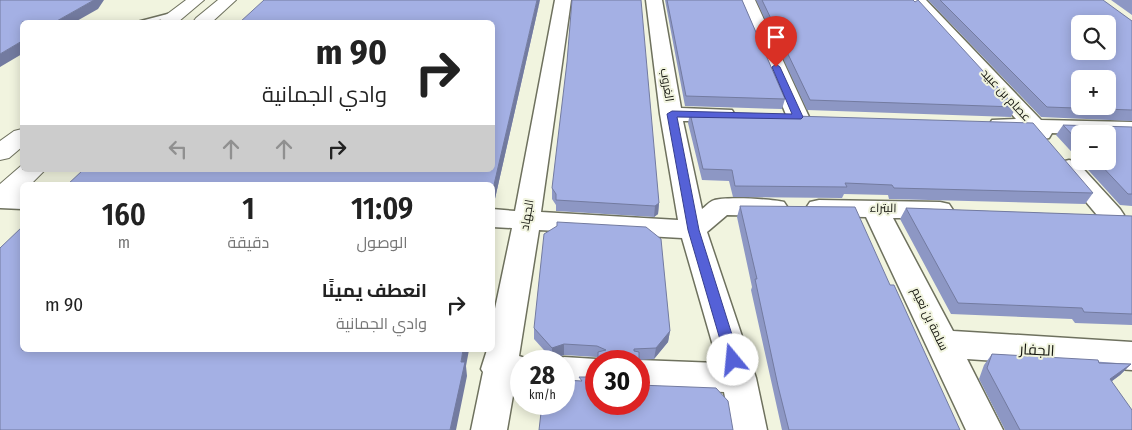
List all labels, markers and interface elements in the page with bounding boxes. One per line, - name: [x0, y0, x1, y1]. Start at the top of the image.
- map controls: [1071, 15, 1116, 170]
- button: search: [1071, 15, 1116, 60]
- pin: [755, 16, 797, 67]
- icon: arrive: [762, 23, 790, 51]
- text: 90 m: [316, 31, 387, 73]
- icon: right: [405, 40, 470, 105]
- street label: عصام بن عبيد: [978, 66, 1034, 125]
- street label: الغروب: [657, 67, 677, 103]
- button: +: [1071, 70, 1116, 115]
- text: وادي الجمانية: [262, 81, 387, 108]
- button: −: [1071, 125, 1116, 170]
- icon: left: [164, 135, 192, 163]
- icon: ahead: [217, 135, 245, 163]
- icon: ahead: [270, 135, 298, 163]
- icon: right: [323, 135, 351, 163]
- text: 1: [242, 191, 255, 227]
- text: 11:09: [351, 191, 413, 227]
- text: 160: [102, 197, 146, 233]
- street label: الجهاد: [517, 199, 537, 231]
- street label: البتراء: [869, 201, 897, 215]
- text: m: [118, 233, 130, 252]
- text: دقيقة: [228, 233, 269, 252]
- text: الوصول: [357, 233, 408, 252]
- text: انعطف يمينًا: [322, 279, 427, 302]
- street label: سلمة بن نعيم: [908, 285, 951, 353]
- icon: right: [442, 291, 470, 319]
- text: 90 m: [45, 293, 83, 316]
- text: وادي الجمانية: [336, 314, 427, 333]
- position arrow: [706, 333, 758, 385]
- street label: الجفار: [1018, 340, 1055, 360]
- speed limit sign: 30: [585, 350, 650, 415]
- text: 28: [530, 361, 555, 391]
- text: km/h: [529, 388, 556, 402]

